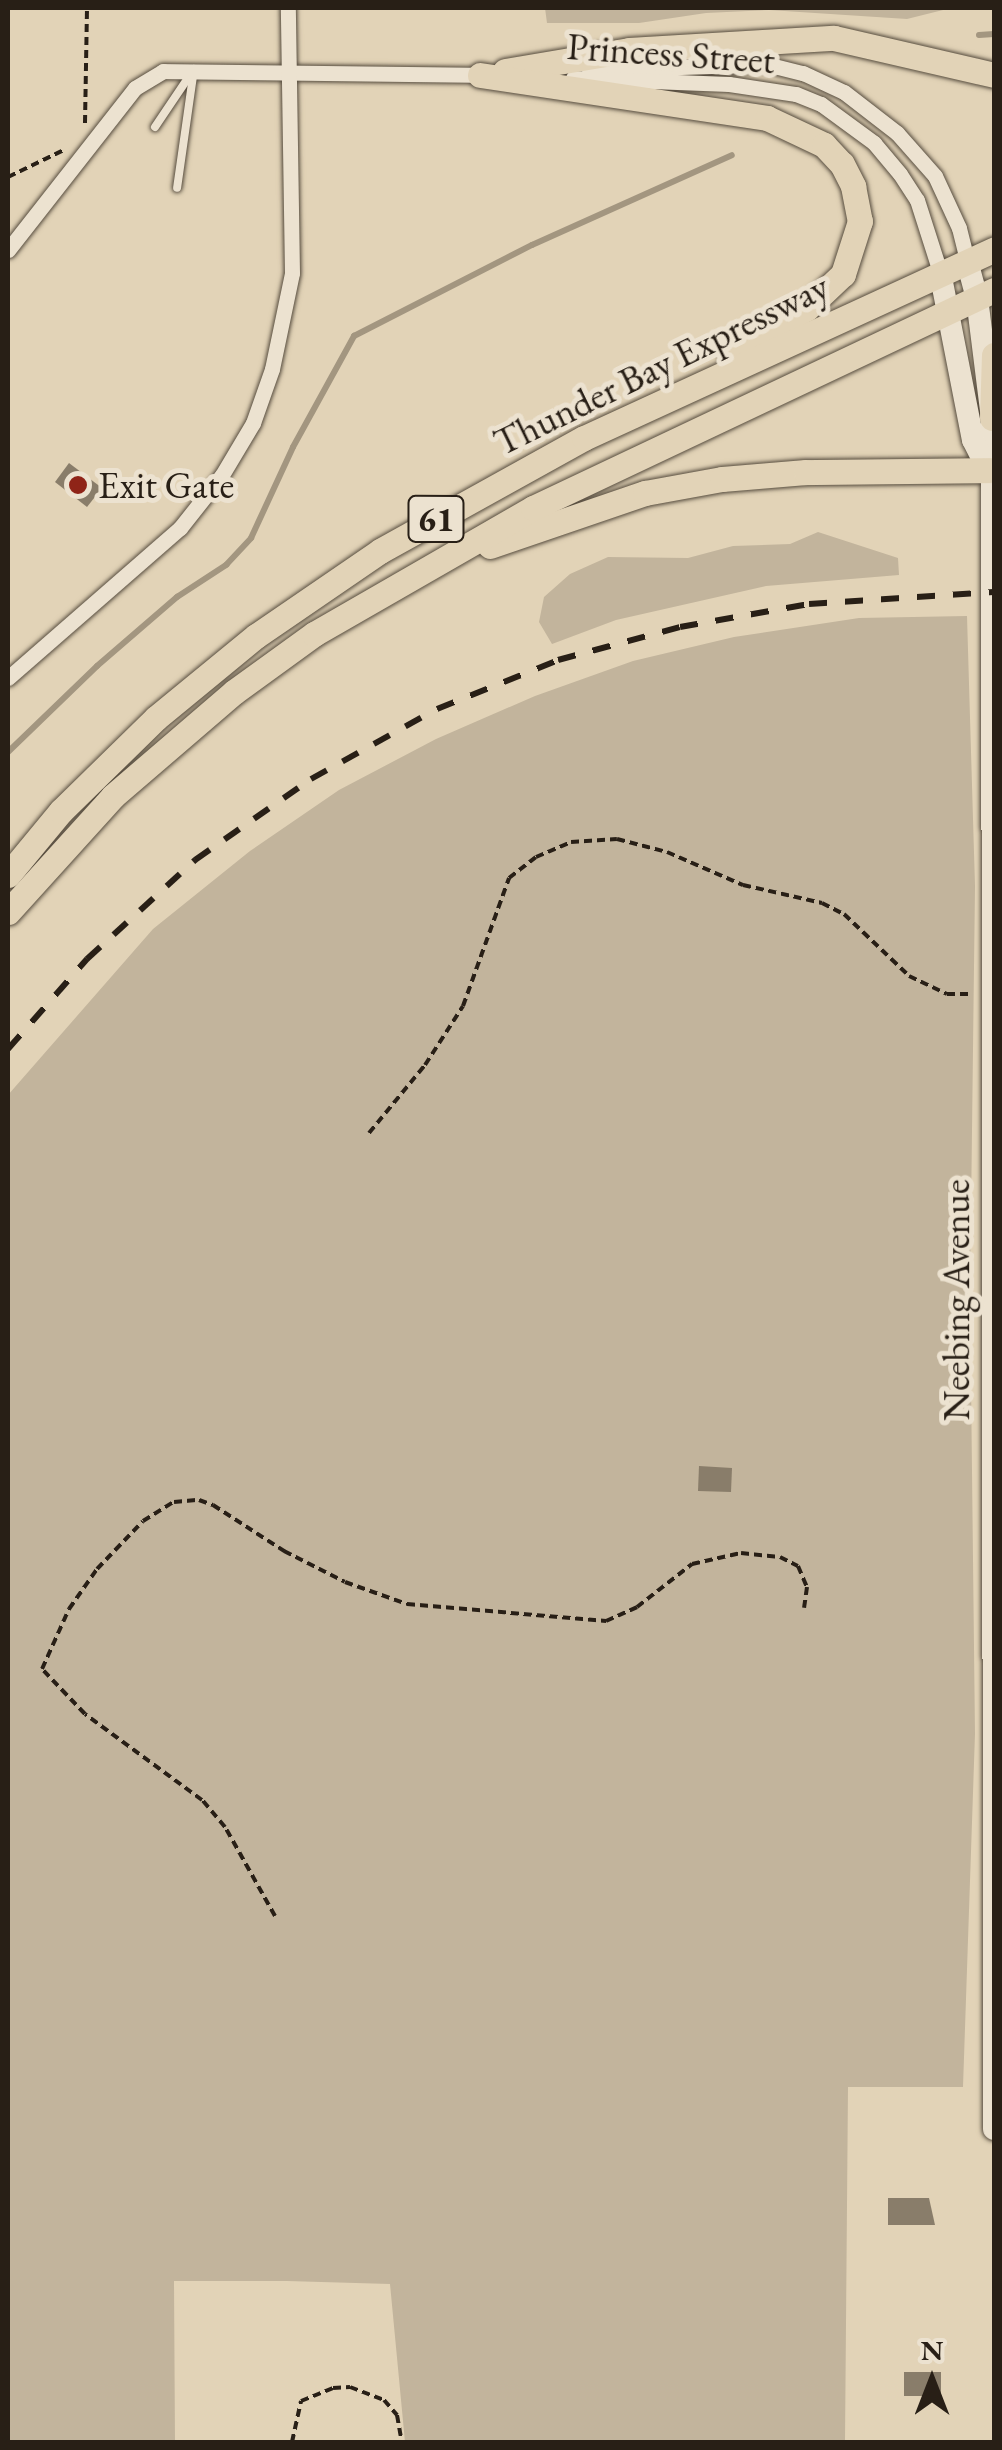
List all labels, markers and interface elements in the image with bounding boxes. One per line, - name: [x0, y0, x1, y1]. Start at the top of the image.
- street label: Princess Street: [566, 23, 776, 83]
- street label: Thunder Bay Expressway: [486, 263, 836, 465]
- place label: Exit Gate: [98, 462, 234, 508]
- marker: Exit Gate: [67, 474, 89, 496]
- road number: 61: [406, 489, 466, 549]
- street label: Neebing Avenue: [933, 1179, 979, 1421]
- north arrow: [882, 2330, 982, 2430]
- text: N: [921, 2332, 943, 2368]

